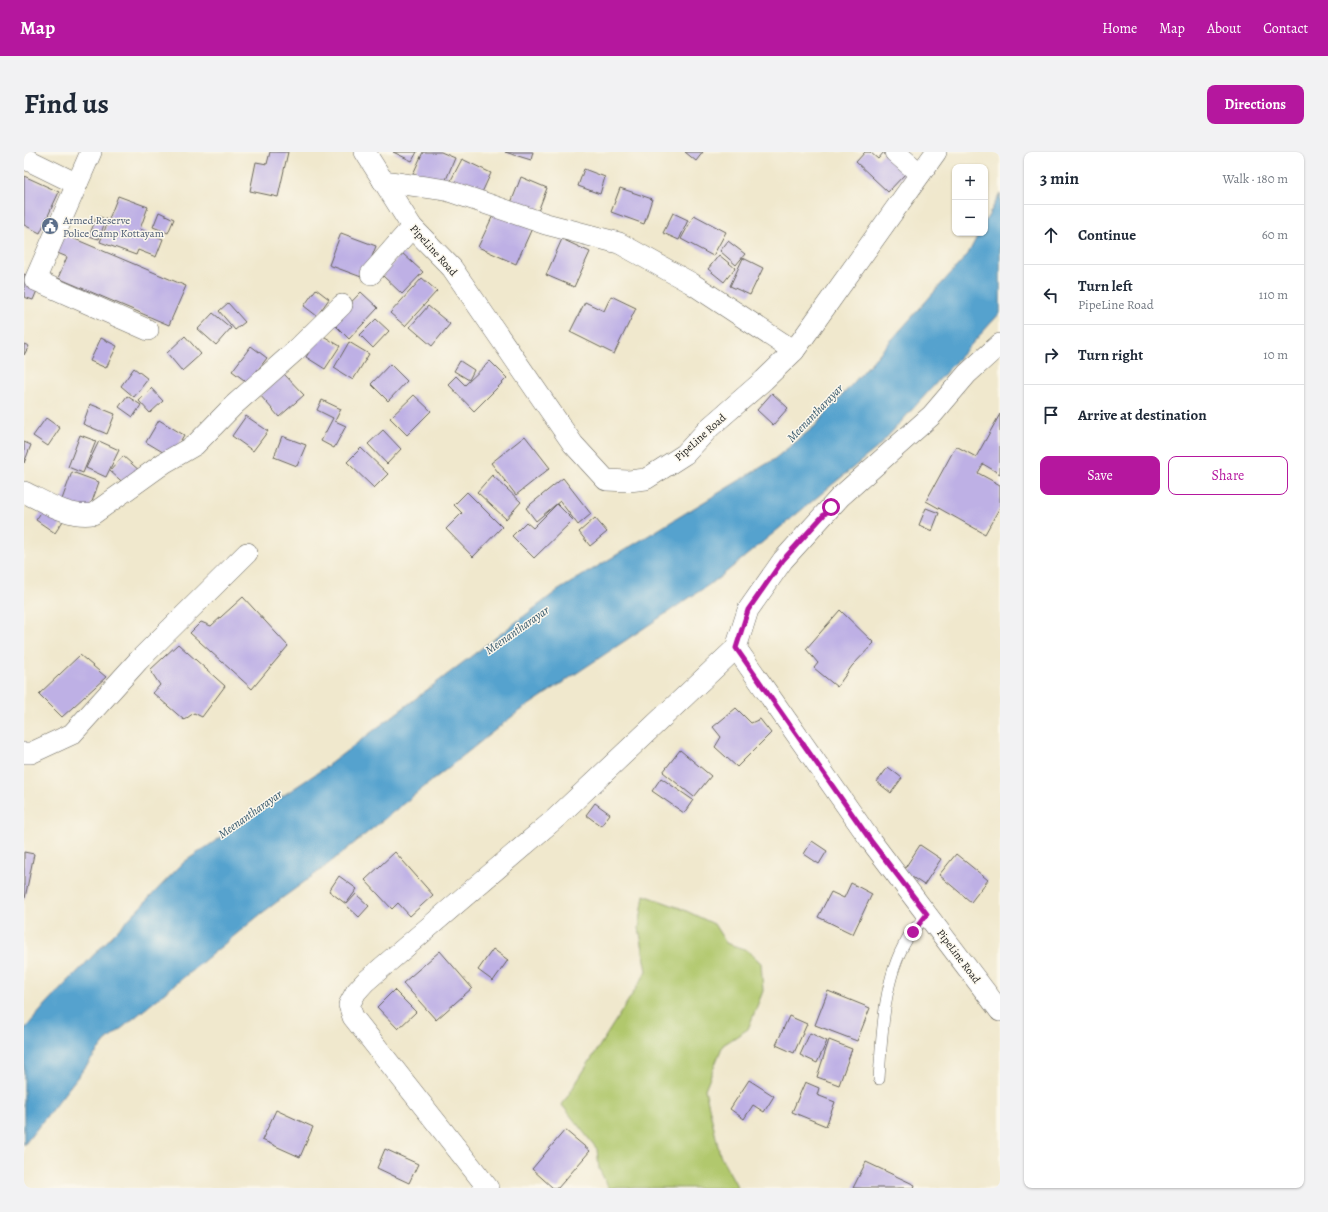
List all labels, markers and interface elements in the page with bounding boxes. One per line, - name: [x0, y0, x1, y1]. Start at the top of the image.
- text: Map: [20, 15, 55, 41]
- text: Home: [1102, 19, 1137, 38]
- text: Map: [1159, 19, 1185, 38]
- text: About: [1207, 19, 1241, 38]
- text: Contact: [1263, 19, 1308, 38]
- text: Find us: [24, 85, 109, 123]
- button: Directions: [1207, 85, 1304, 124]
- map controls: [952, 164, 988, 236]
- button: +: [952, 164, 988, 200]
- text: 3 min: [1040, 167, 1079, 190]
- text: Walk · 180 m: [1222, 170, 1288, 187]
- button: −: [952, 200, 988, 236]
- place label: Armed Reserve Police Camp Kottayam: [62, 213, 164, 241]
- public building icon: Armed Reserve Police Camp Kottayam: [40, 216, 60, 236]
- street label: PipeLine Road: [407, 221, 461, 279]
- icon: ahead: [1040, 224, 1062, 246]
- text: Continue: [1078, 225, 1136, 245]
- text: 60 m: [1262, 226, 1288, 243]
- text: Turn left: [1078, 276, 1133, 296]
- icon: left: [1040, 284, 1062, 306]
- text: 110 m: [1259, 286, 1288, 303]
- text: PipeLine Road: [1078, 296, 1154, 313]
- icon: right: [1040, 344, 1062, 366]
- text: Turn right: [1078, 345, 1143, 365]
- text: 10 m: [1263, 346, 1288, 363]
- water label: Meenantharayar: [783, 380, 847, 445]
- icon: arrive: [1040, 404, 1062, 426]
- text: Arrive at destination: [1078, 405, 1207, 425]
- street label: PipeLine Road: [671, 410, 729, 464]
- button: Save: [1040, 456, 1160, 495]
- button: Share: [1168, 456, 1288, 495]
- route start: [822, 498, 840, 516]
- water label: Meenantharayar: [482, 602, 553, 658]
- water label: Meenantharayar: [215, 786, 286, 842]
- route end: [904, 923, 922, 941]
- street label: PipeLine Road: [933, 926, 984, 987]

